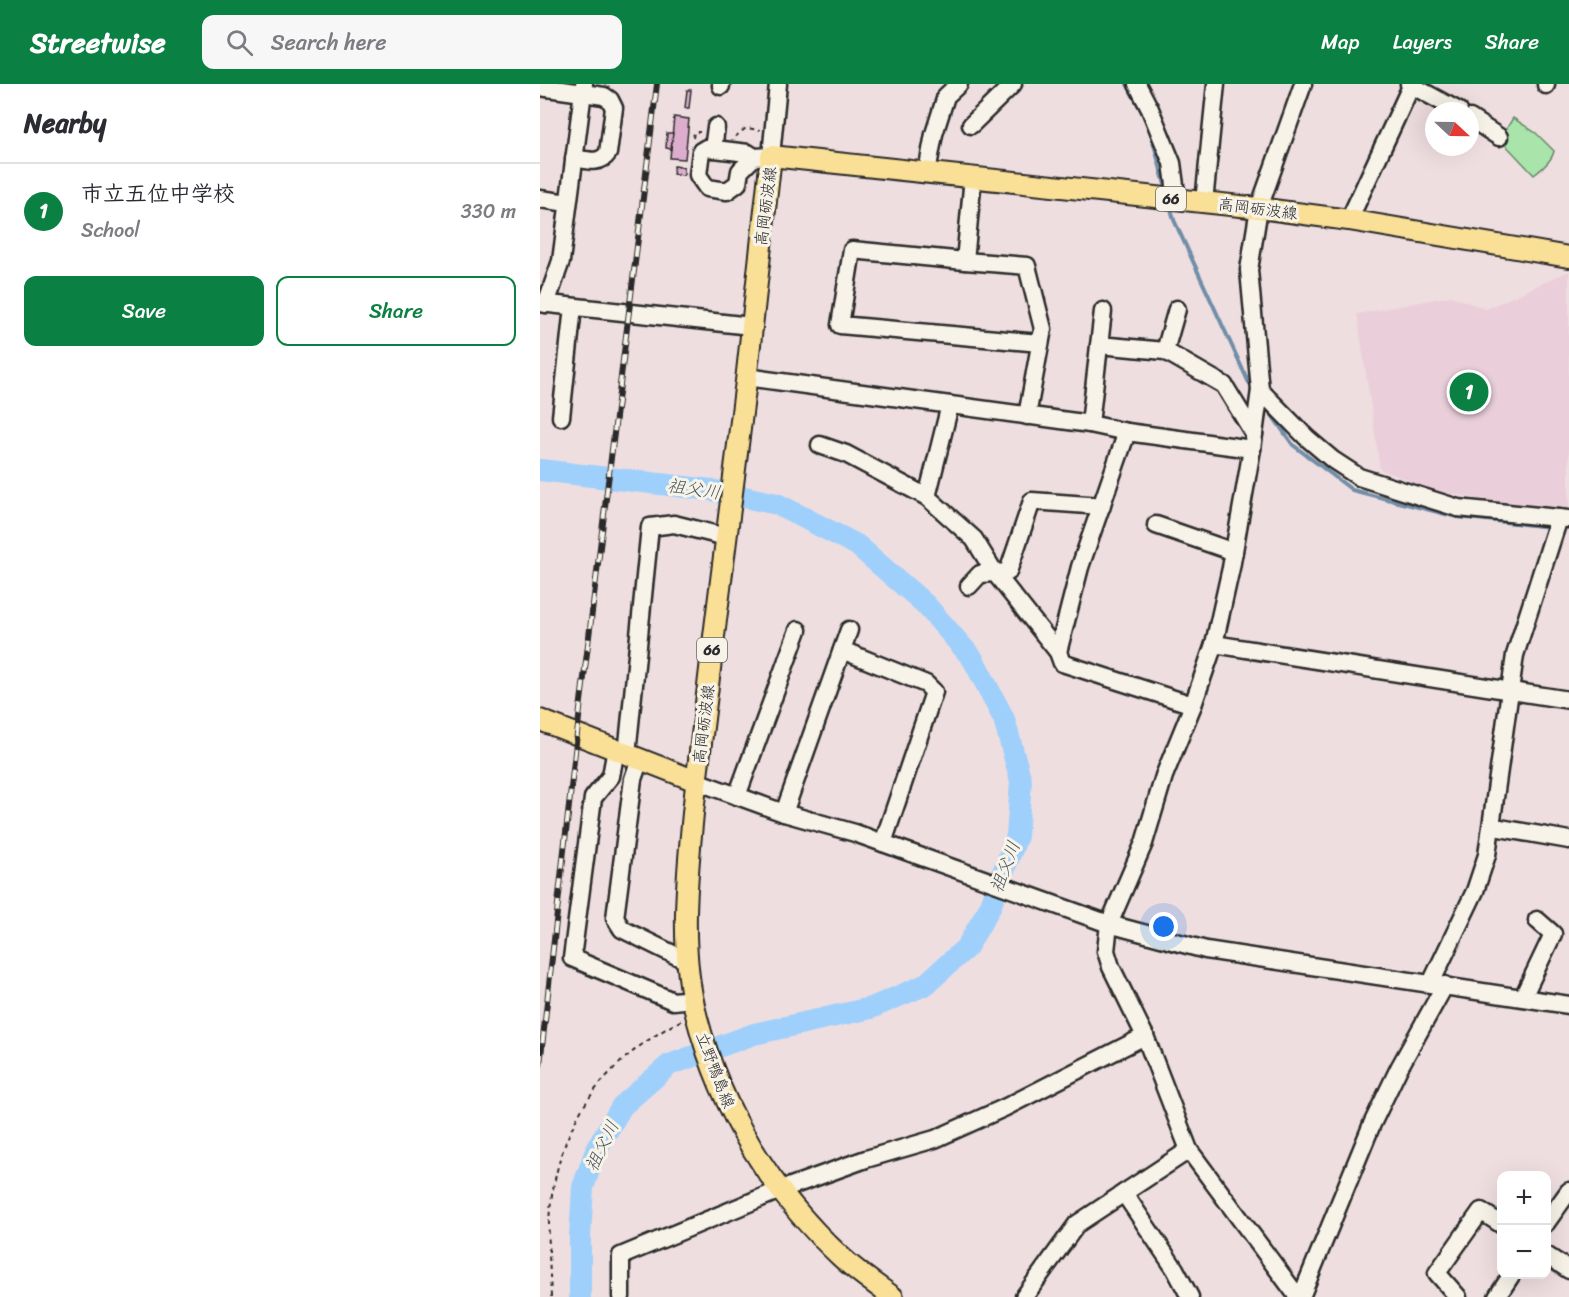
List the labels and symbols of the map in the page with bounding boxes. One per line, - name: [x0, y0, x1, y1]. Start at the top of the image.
- north arrow: [1425, 102, 1479, 156]
- street label: 高岡砺波線: [746, 165, 785, 248]
- road number: 66: [1156, 187, 1186, 211]
- street label: 高岡砺波線: [1216, 189, 1299, 228]
- pin: 1: [1450, 370, 1488, 414]
- water label: 祖父川: [665, 469, 723, 509]
- road number: 66: [697, 638, 727, 662]
- street label: 高岡砺波線: [684, 683, 723, 766]
- water label: 祖父川: [980, 836, 1030, 898]
- your location: [1149, 912, 1178, 941]
- street label: 立野鴨島線: [688, 1028, 743, 1113]
- water label: 祖父川: [576, 1115, 628, 1177]

